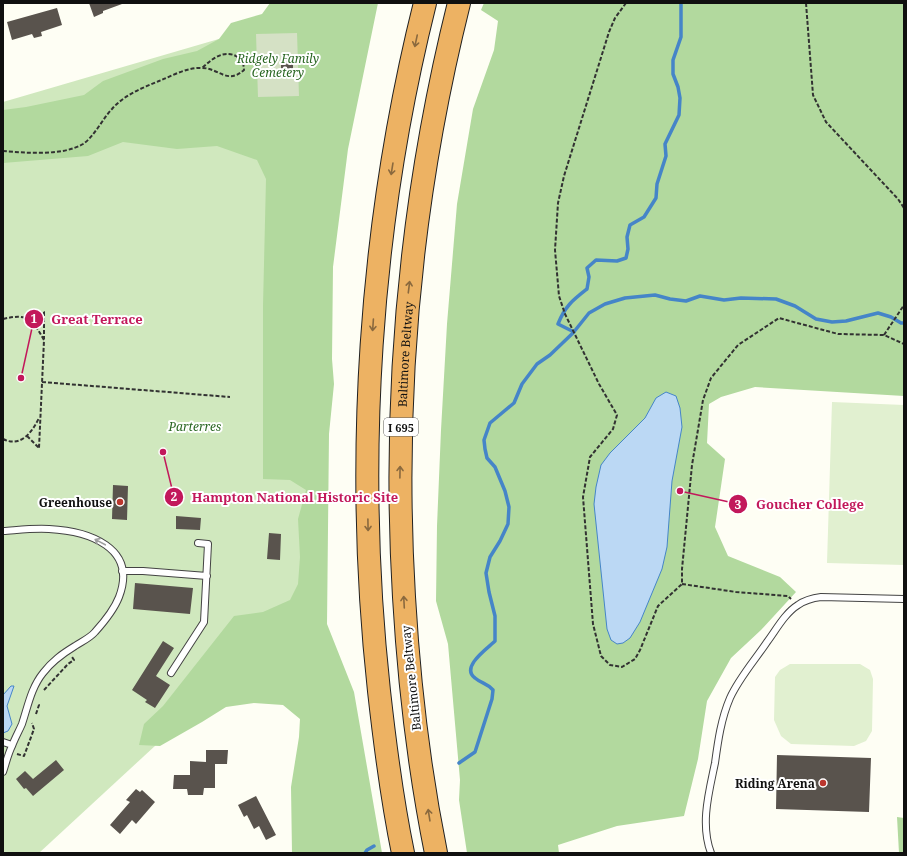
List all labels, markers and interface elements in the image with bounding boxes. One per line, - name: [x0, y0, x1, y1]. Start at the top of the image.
- one-way arrow: [411, 34, 419, 47]
- park label: Ridgely Family Cemetery: [236, 50, 319, 81]
- one-way arrow: [388, 162, 396, 175]
- one-way arrow: [405, 281, 413, 294]
- street label: Baltimore Beltway: [393, 301, 417, 407]
- callout: Great Terrace: [24, 307, 151, 332]
- text: 1: [31, 310, 38, 327]
- text: Great Terrace: [51, 310, 143, 328]
- one-way arrow: [369, 318, 376, 331]
- park label: Parterres: [168, 418, 222, 435]
- road number: I 695: [384, 418, 418, 436]
- one-way arrow: [396, 466, 404, 479]
- callout: Hampton National Historic Site: [164, 485, 406, 510]
- text: 2: [171, 488, 178, 505]
- text: Hampton National Historic Site: [192, 488, 398, 506]
- callout: Goucher College: [728, 492, 872, 517]
- place label: Greenhouse: [39, 494, 112, 511]
- text: Goucher College: [756, 495, 864, 513]
- text: 3: [735, 496, 742, 513]
- marker: Greenhouse: [115, 497, 125, 507]
- one-way arrow: [364, 518, 371, 531]
- one-way arrow: [94, 537, 106, 545]
- one-way arrow: [401, 596, 408, 609]
- street label: Baltimore Beltway: [397, 624, 425, 731]
- place label: Riding Arena: [735, 775, 815, 792]
- marker: Riding Arena: [818, 778, 828, 788]
- one-way arrow: [425, 809, 433, 822]

